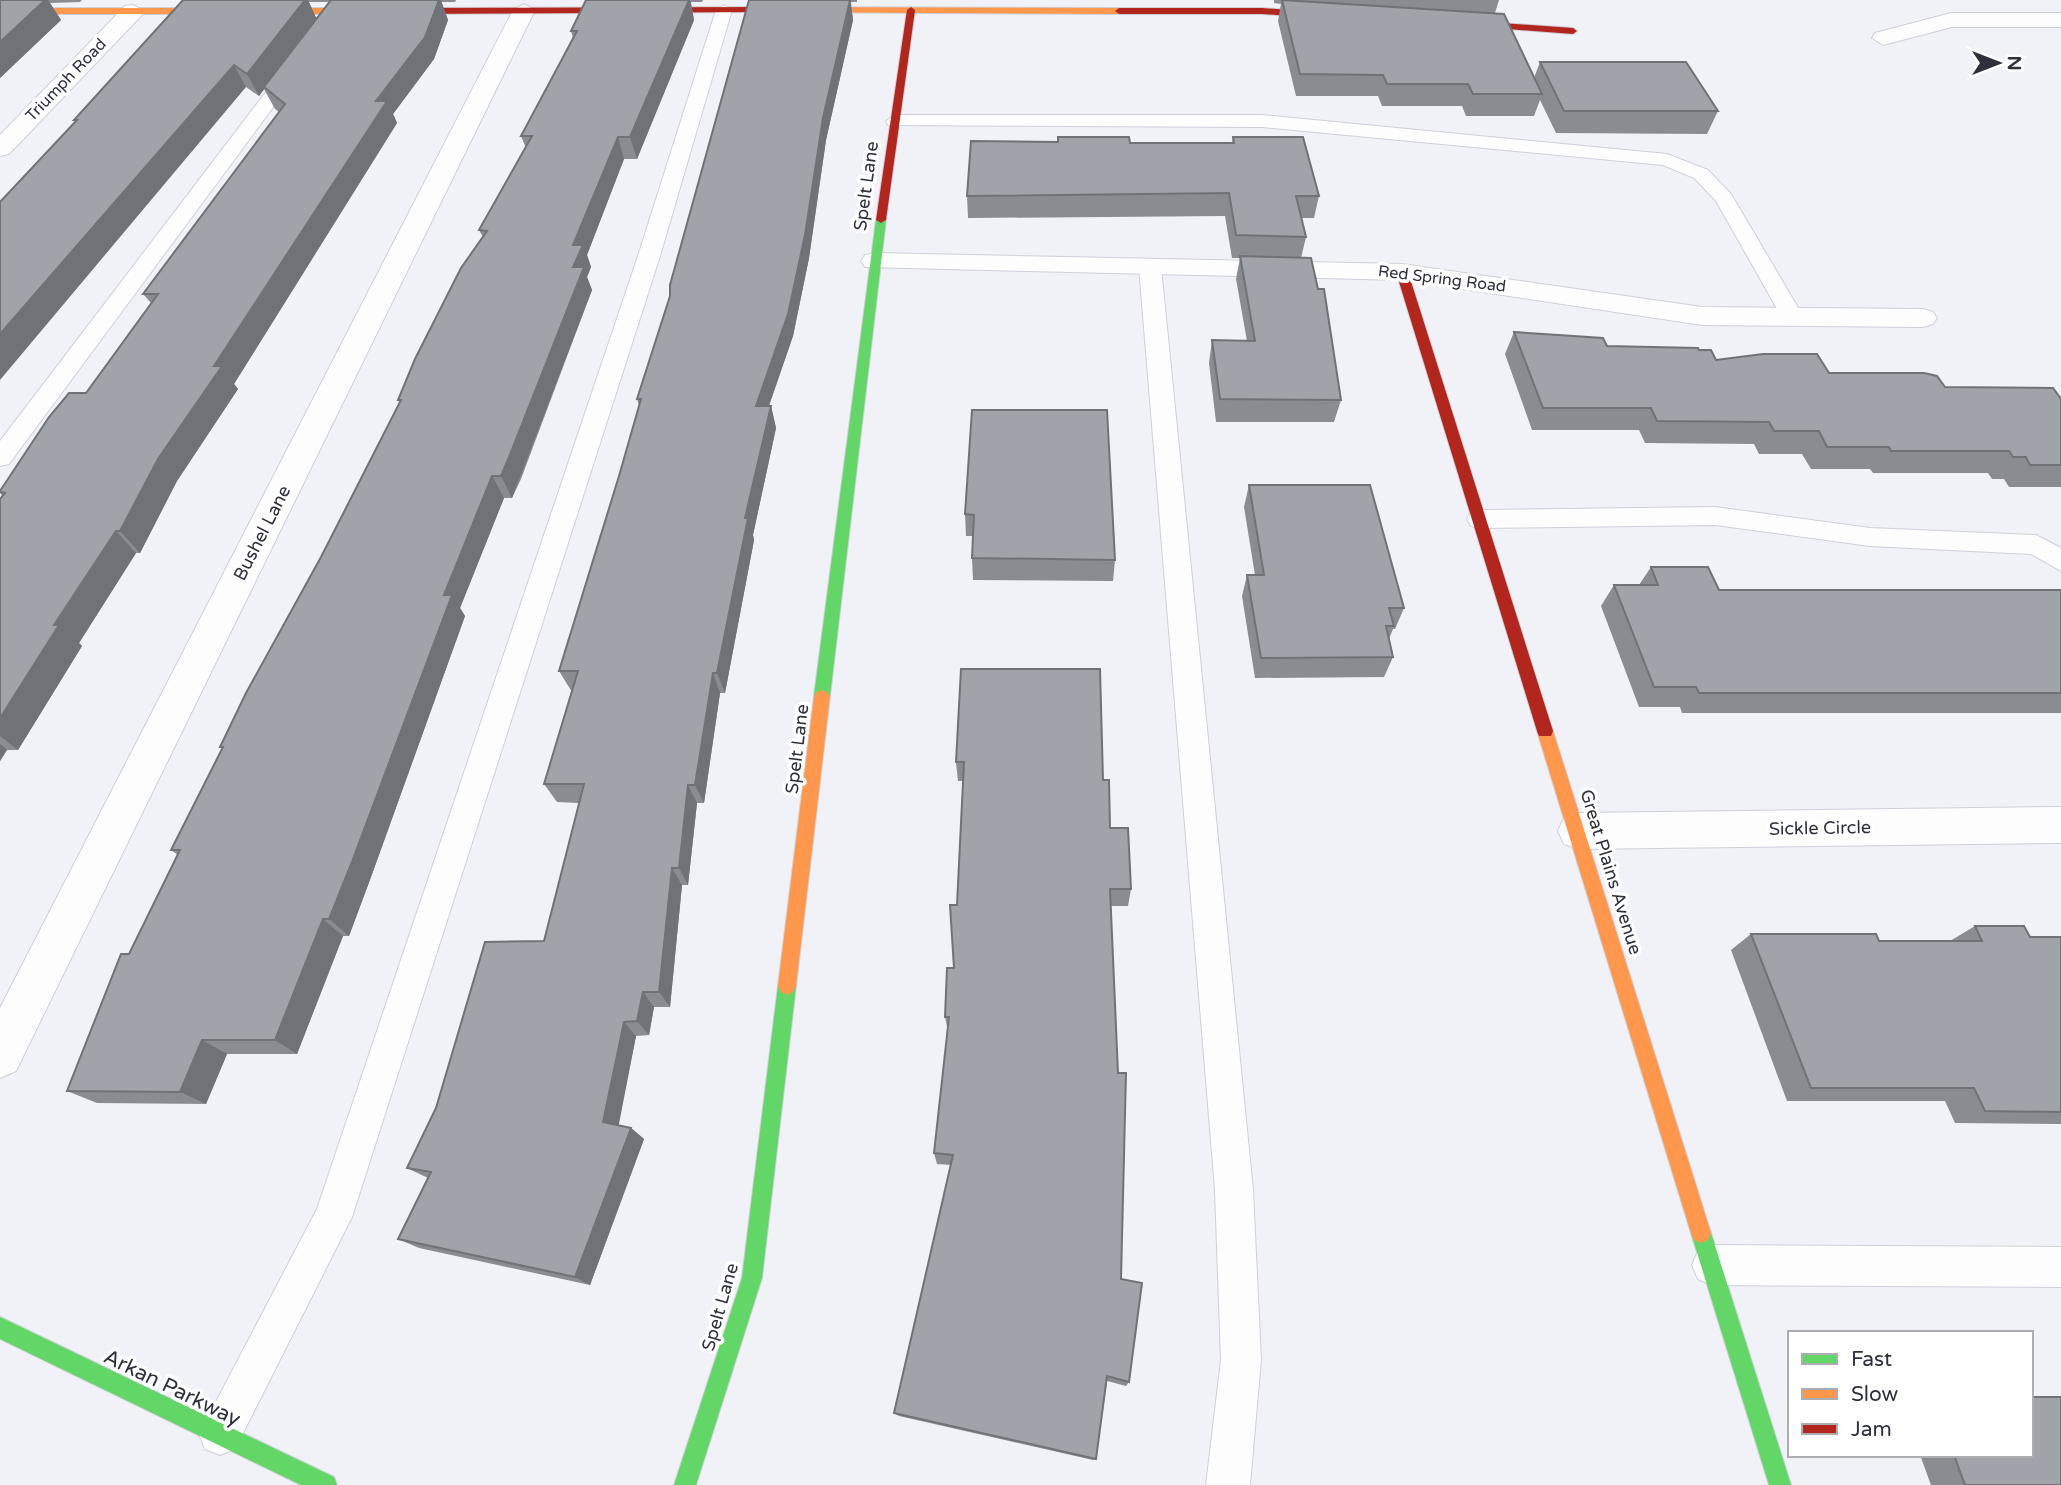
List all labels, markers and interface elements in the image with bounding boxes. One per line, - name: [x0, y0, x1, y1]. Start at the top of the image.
- north arrow: [1963, 28, 2033, 98]
- street label: Triumph Road: [21, 34, 111, 126]
- text: N: [2003, 55, 2025, 71]
- street label: Spelt Lane: [849, 140, 883, 232]
- street label: Red Spring Road: [1377, 261, 1507, 297]
- street label: Bushel Lane: [229, 482, 295, 584]
- street label: Spelt Lane: [781, 703, 813, 795]
- street label: Great Plains Avenue: [1575, 787, 1647, 957]
- street label: Sickle Circle: [1769, 816, 1871, 840]
- street label: Spelt Lane: [697, 1261, 743, 1353]
- legend: [1788, 1331, 2033, 1457]
- street label: Arkan Parkway: [100, 1344, 244, 1432]
- text: Fast: [1851, 1347, 1892, 1372]
- text: Slow: [1851, 1382, 1899, 1407]
- text: Jam: [1851, 1417, 1892, 1442]

